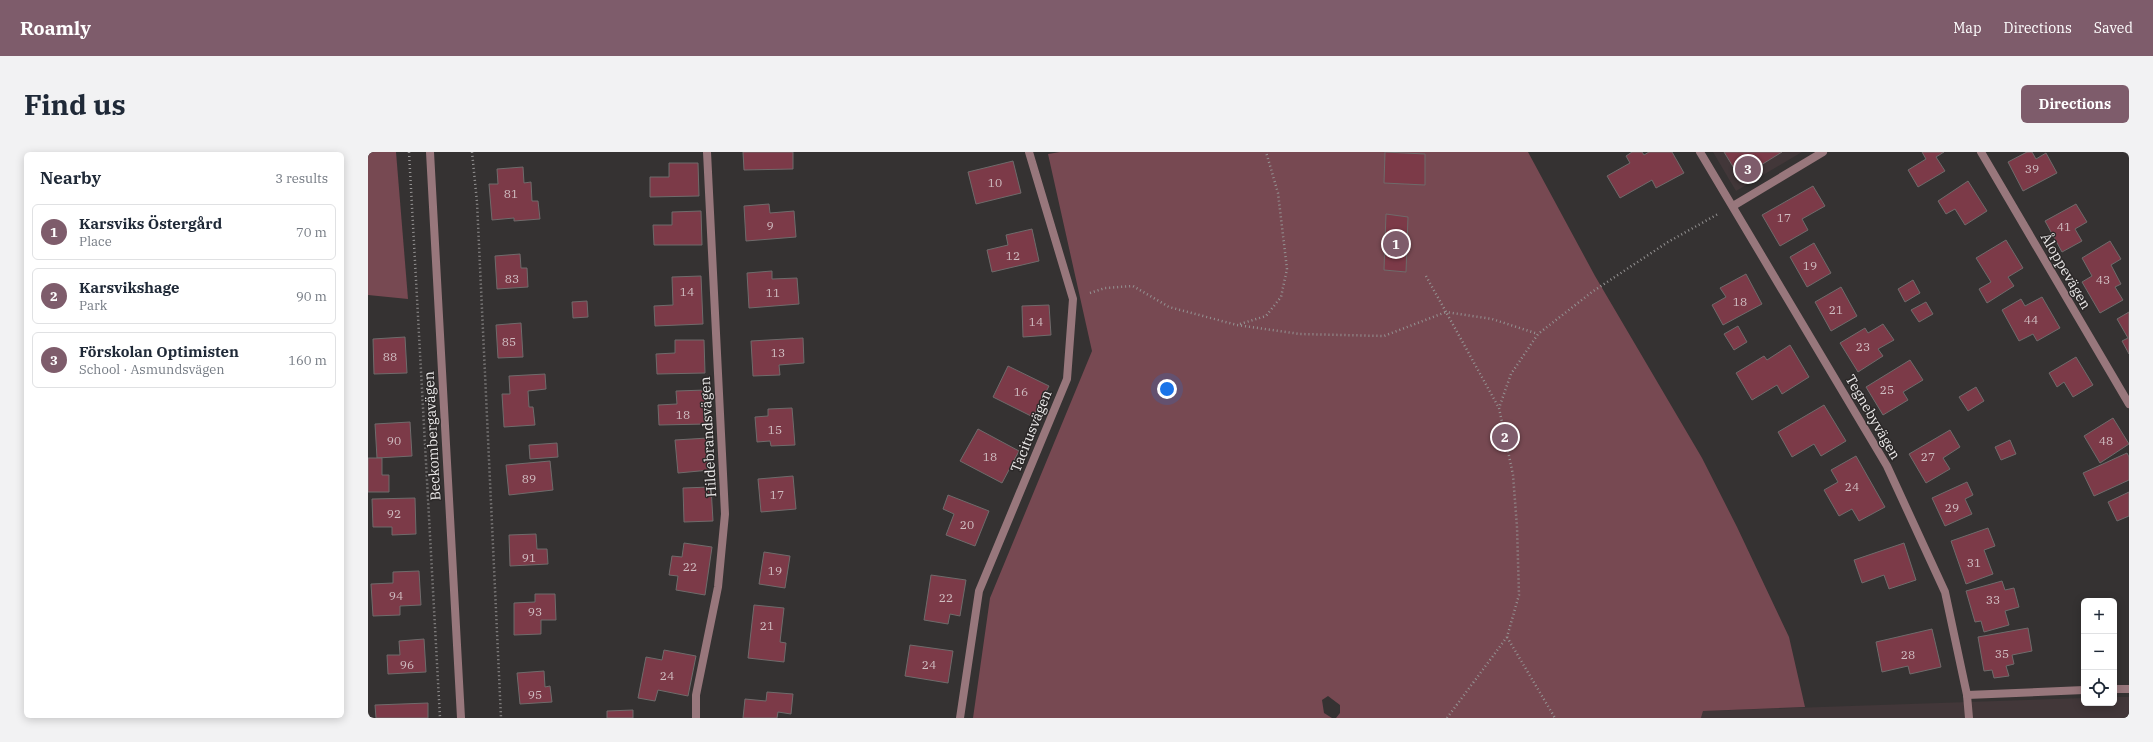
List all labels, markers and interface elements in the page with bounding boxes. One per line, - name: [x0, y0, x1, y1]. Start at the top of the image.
- text: Roamly: [20, 16, 91, 40]
- text: Map: [1953, 19, 1982, 37]
- text: Directions: [2004, 19, 2072, 37]
- text: Saved: [2094, 19, 2133, 37]
- button: Directions: [2021, 85, 2129, 123]
- text: Find us: [24, 86, 126, 123]
- pin: 3: [1735, 154, 1761, 184]
- house number: 39: [2025, 161, 2039, 176]
- text: Nearby: [40, 167, 101, 189]
- text: 3 results: [275, 170, 328, 187]
- house number: 10: [988, 175, 1002, 190]
- house number: 81: [504, 186, 518, 201]
- house number: 17: [1777, 210, 1791, 225]
- text: Karsviks Östergård: [79, 214, 222, 233]
- house number: 9: [766, 218, 774, 233]
- house number: 41: [2057, 219, 2071, 234]
- text: 1: [50, 224, 58, 241]
- text: 70 m: [296, 224, 327, 241]
- pin: 1: [1383, 229, 1409, 259]
- street label: Åloppevägen: [2037, 229, 2096, 312]
- text: Place: [79, 233, 112, 250]
- house number: 12: [1006, 248, 1020, 263]
- house number: 19: [1803, 258, 1817, 273]
- house number: 83: [505, 271, 519, 286]
- house number: 43: [2096, 272, 2110, 287]
- text: Karsvikshage: [79, 278, 179, 297]
- house number: 14: [680, 284, 694, 299]
- house number: 11: [766, 285, 780, 300]
- text: 2: [50, 288, 58, 305]
- text: 90 m: [296, 288, 327, 305]
- house number: 18: [1733, 294, 1747, 309]
- text: Park: [79, 297, 107, 314]
- house number: 21: [1829, 302, 1843, 317]
- house number: 44: [2024, 312, 2038, 327]
- house number: 14: [1029, 314, 1043, 329]
- house number: 85: [502, 334, 516, 349]
- house number: 23: [1856, 339, 1870, 354]
- text: Förskolan Optimisten: [79, 342, 239, 361]
- house number: 13: [771, 345, 785, 360]
- house number: 88: [383, 349, 397, 364]
- text: 3: [50, 352, 58, 369]
- text: 160 m: [288, 352, 327, 369]
- text: School · Asmundsvägen: [79, 361, 225, 378]
- street label: Beckombergavägen: [420, 371, 444, 501]
- street label: Tegnebyvägen: [1841, 371, 1905, 463]
- street label: Hildebrandsvägen: [696, 376, 720, 498]
- your location: [1157, 379, 1177, 399]
- house number: 25: [1880, 382, 1894, 397]
- house number: 16: [1014, 384, 1028, 399]
- street label: Tacitusvägen: [1006, 387, 1056, 475]
- house number: 18: [676, 407, 690, 422]
- house number: 15: [768, 422, 782, 437]
- pin: 2: [1492, 422, 1518, 452]
- house number: 90: [387, 433, 401, 448]
- house number: 48: [2099, 433, 2113, 448]
- house number: 18: [983, 449, 997, 464]
- house number: 27: [1921, 449, 1935, 464]
- house number: 89: [522, 471, 536, 486]
- house number: 24: [1845, 479, 1859, 494]
- house number: 17: [770, 487, 784, 502]
- house number: 29: [1945, 500, 1959, 515]
- house number: 92: [387, 506, 401, 521]
- house number: 20: [960, 517, 974, 532]
- house number: 91: [522, 550, 536, 565]
- house number: 31: [1967, 555, 1981, 570]
- house number: 22: [683, 559, 697, 574]
- house number: 19: [768, 563, 782, 578]
- house number: 94: [389, 588, 403, 603]
- house number: 22: [939, 590, 953, 605]
- house number: 33: [1986, 592, 2000, 607]
- map controls: [2081, 598, 2117, 706]
- button: +: [2081, 598, 2117, 634]
- house number: 93: [528, 604, 542, 619]
- house number: 21: [760, 618, 774, 633]
- button: −: [2081, 634, 2117, 670]
- house number: 35: [1995, 646, 2009, 661]
- house number: 28: [1901, 647, 1915, 662]
- house number: 96: [400, 657, 414, 672]
- house number: 24: [922, 657, 936, 672]
- house number: 24: [660, 668, 674, 683]
- button: locate: [2081, 670, 2117, 706]
- house number: 95: [528, 687, 542, 702]

